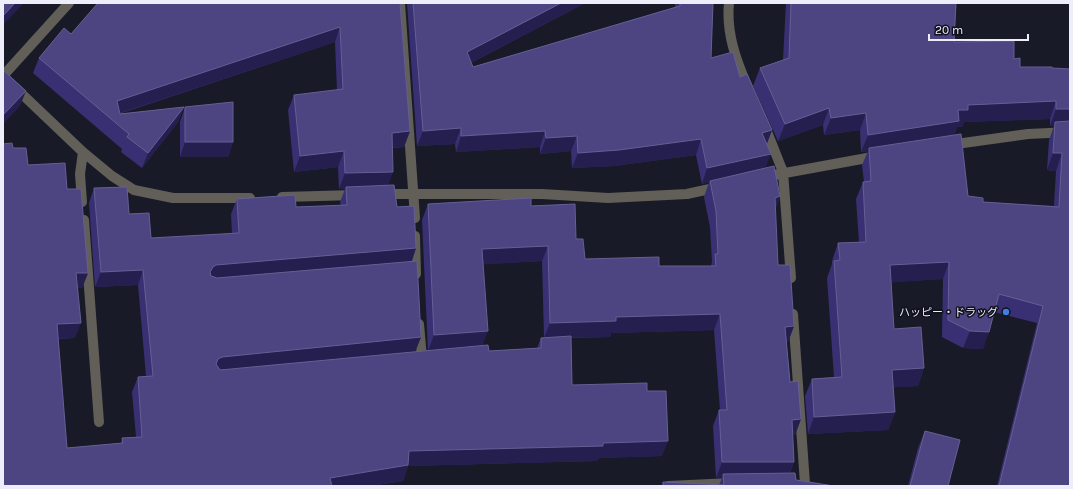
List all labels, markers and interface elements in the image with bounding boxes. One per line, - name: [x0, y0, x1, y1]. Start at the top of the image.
- scale bar: [929, 16, 1028, 42]
- text: 20 m: [935, 23, 963, 37]
- place label: ハッピー・ドラッグ: [899, 306, 998, 319]
- marker: ハッピー・ドラッグ: [1001, 307, 1011, 317]

